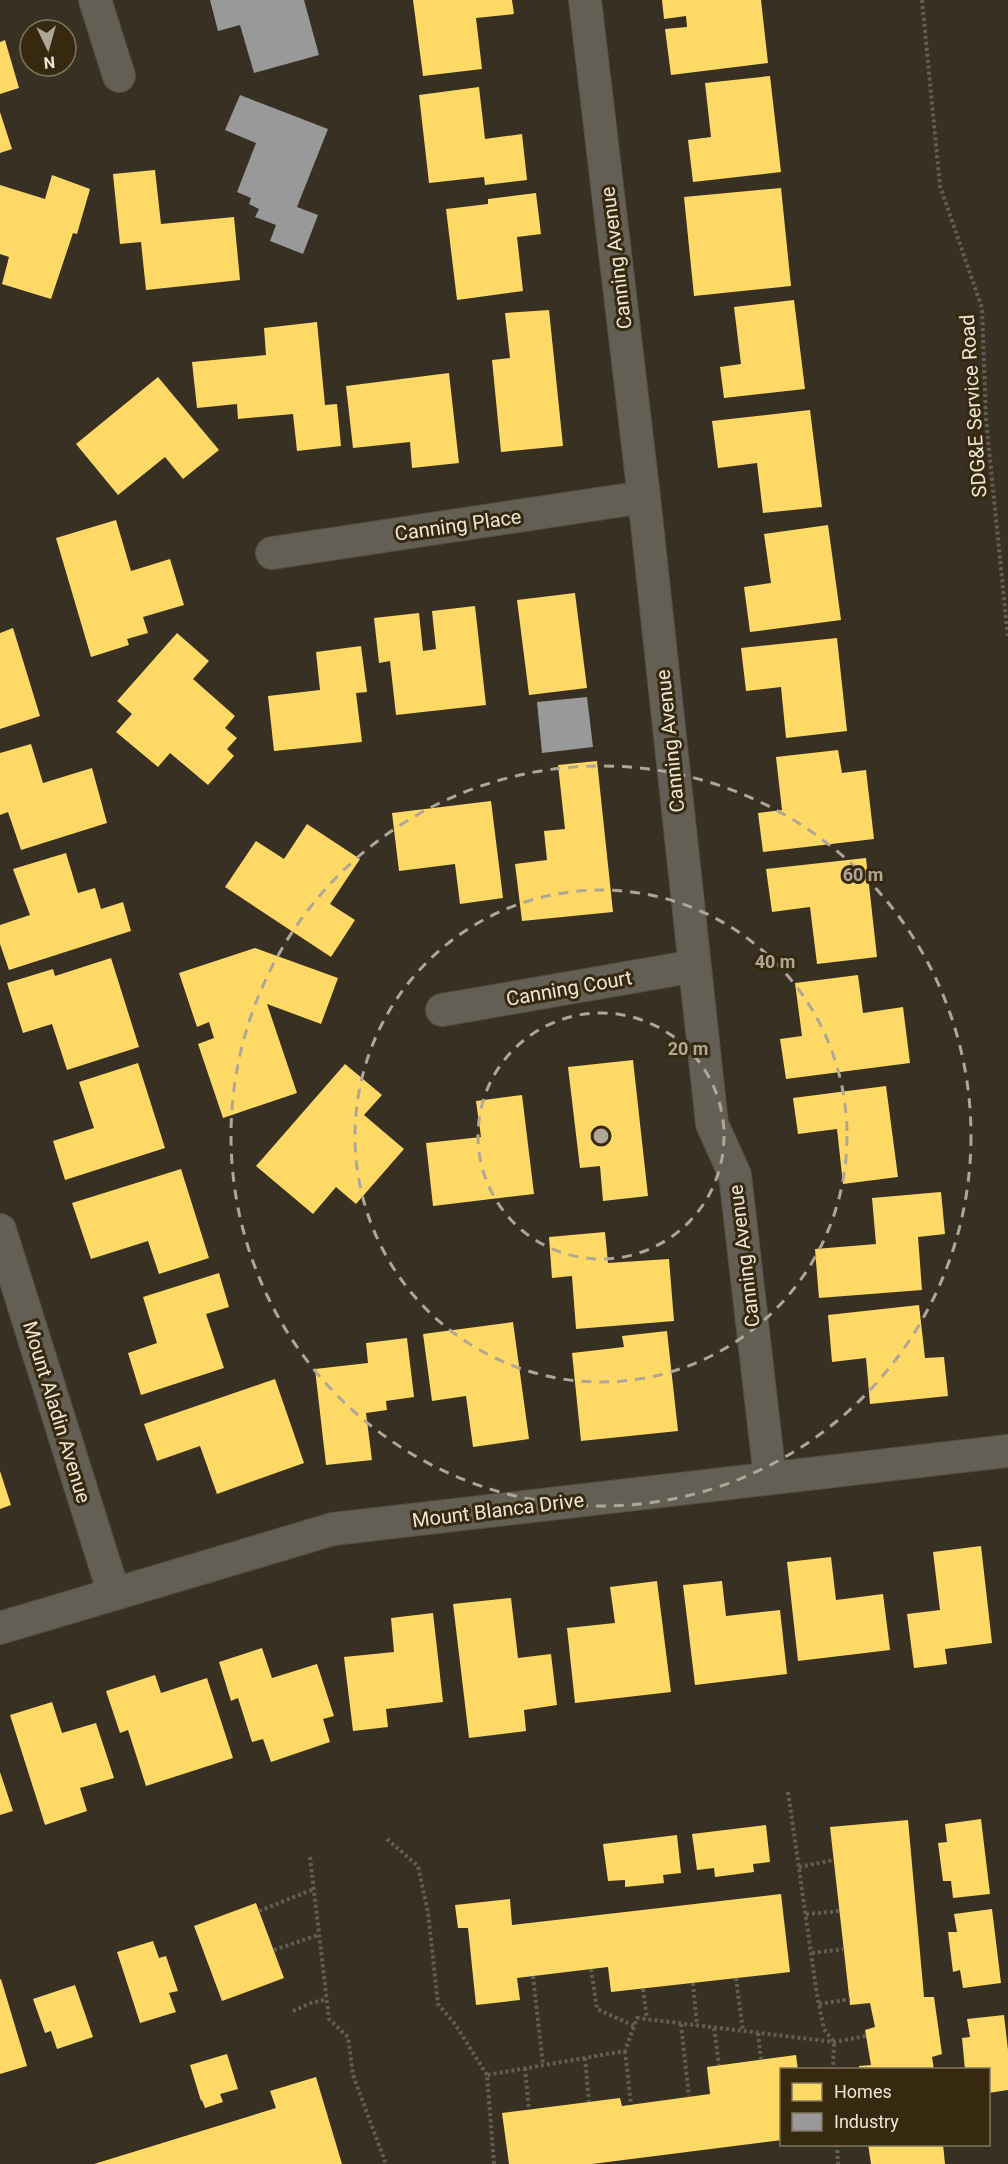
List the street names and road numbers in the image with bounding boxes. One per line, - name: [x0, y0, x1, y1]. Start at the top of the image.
- street label: Canning Avenue: [595, 185, 637, 331]
- street label: SDG&E Service Road: [955, 314, 991, 498]
- street label: Canning Place: [393, 504, 523, 546]
- street label: Canning Avenue: [651, 668, 689, 814]
- street label: Canning Court: [504, 965, 634, 1011]
- street label: Canning Avenue: [723, 1183, 765, 1329]
- street label: Mount Aladin Avenue: [18, 1318, 96, 1506]
- street label: Mount Blanca Drive: [411, 1488, 585, 1532]

